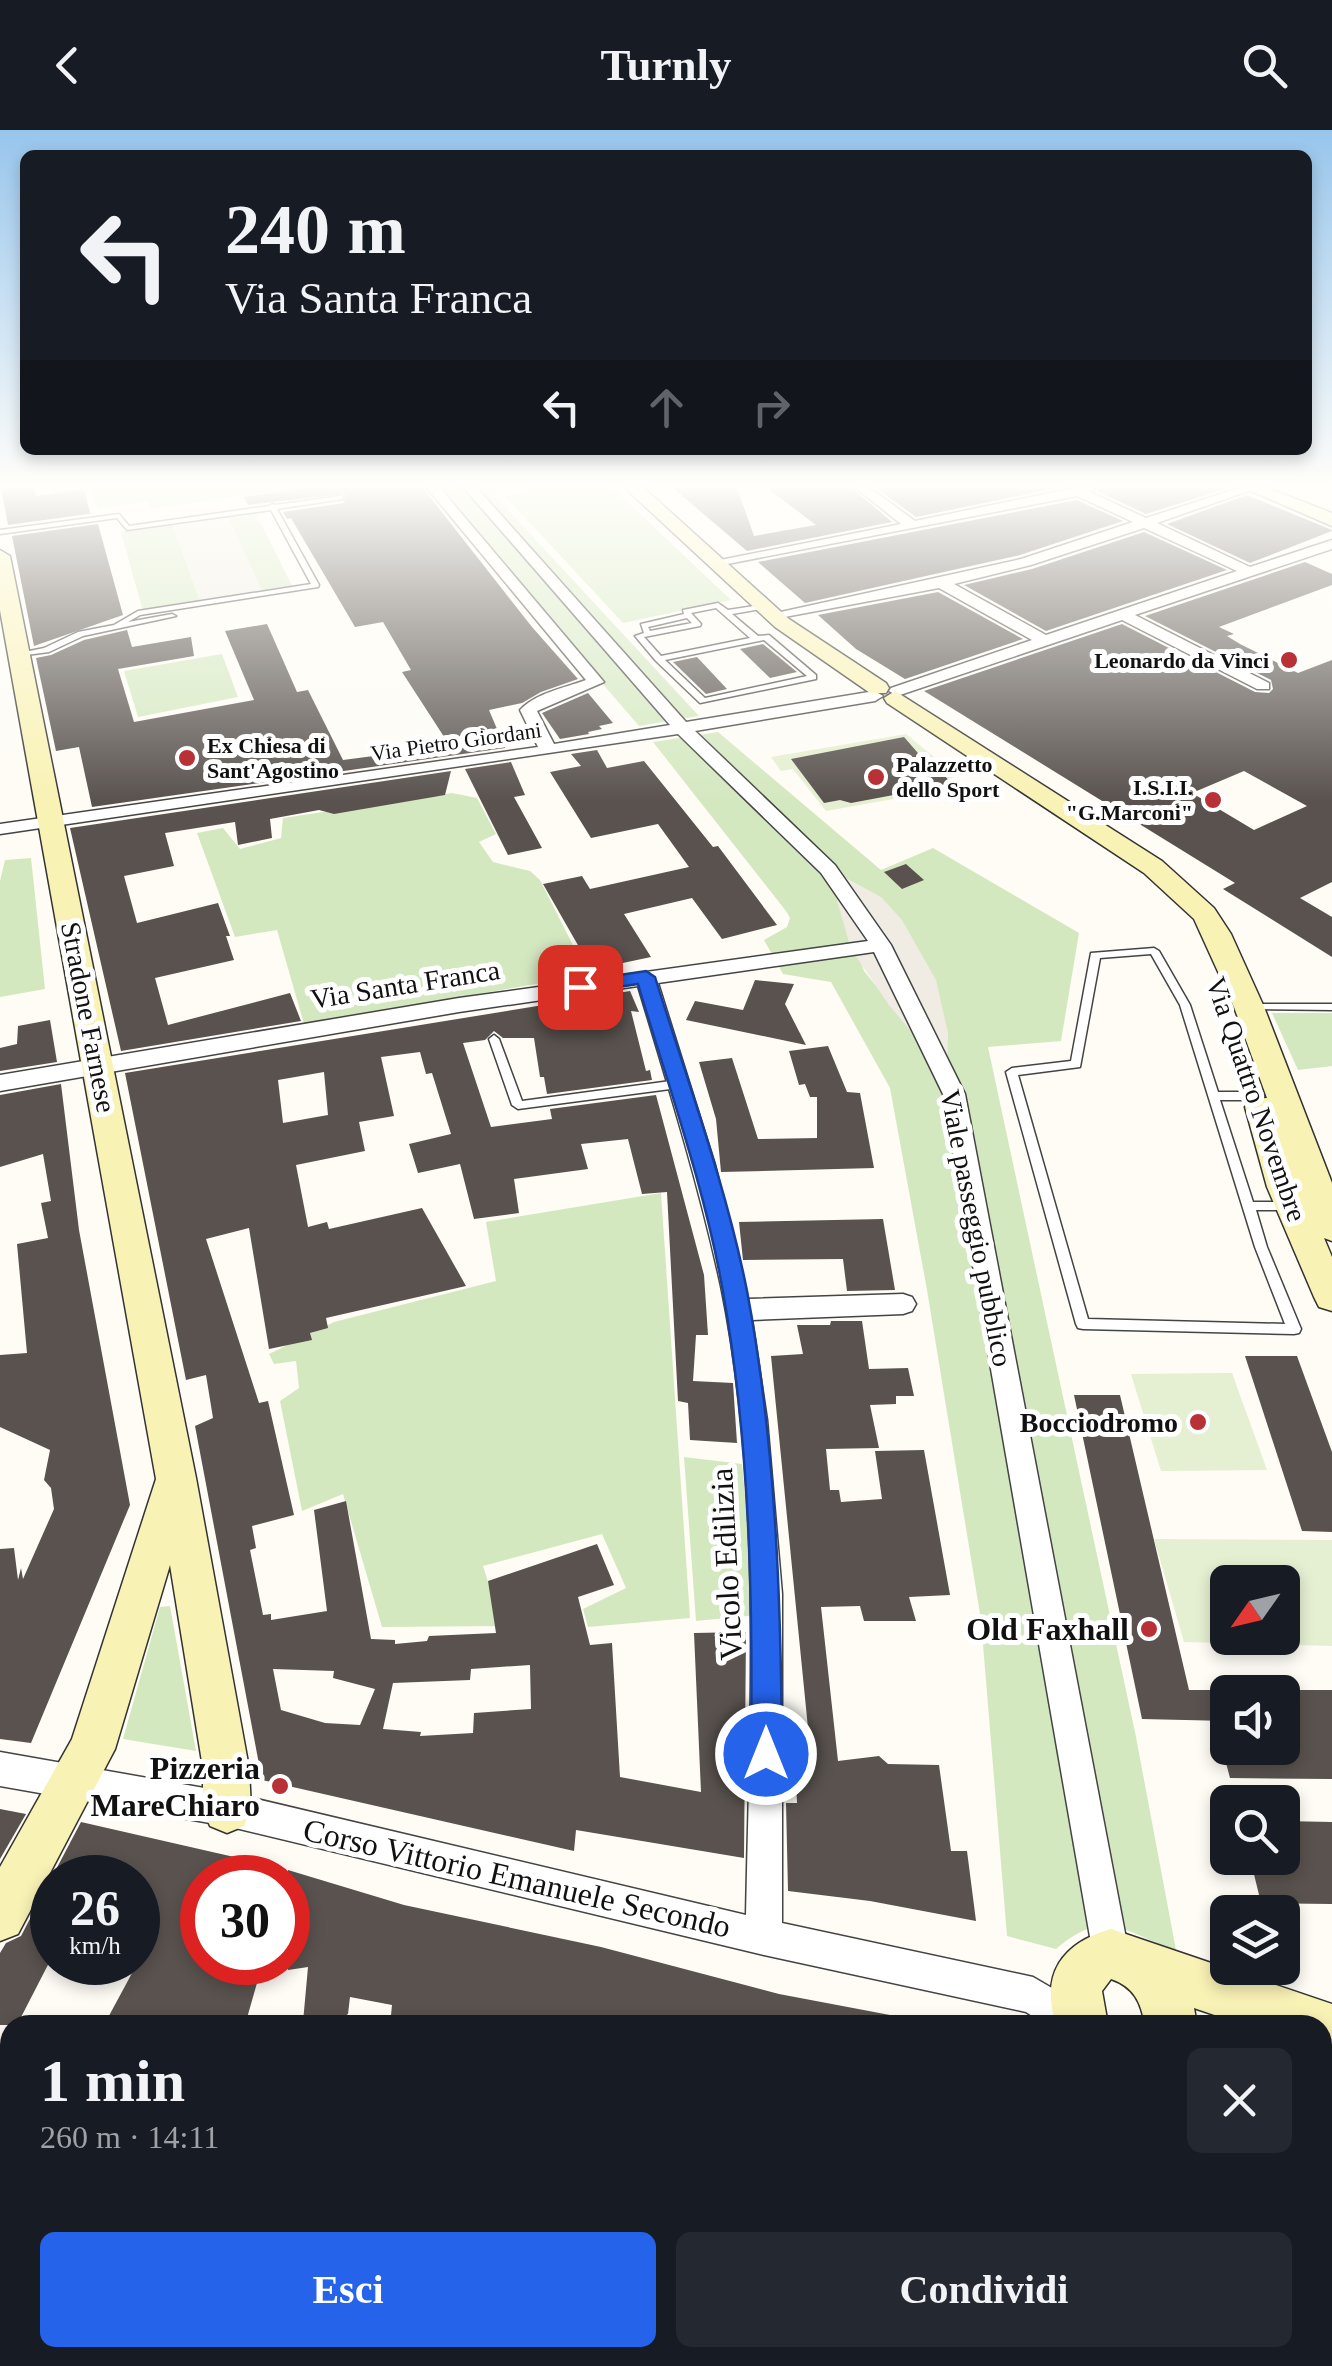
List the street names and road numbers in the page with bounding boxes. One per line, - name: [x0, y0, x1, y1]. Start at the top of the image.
- street label: Via Pietro Giordani: [369, 717, 543, 766]
- street label: Stradone Farnese: [55, 919, 122, 1115]
- street label: Via Santa Franca: [308, 954, 502, 1015]
- street label: Via Quattro Novembre: [1200, 973, 1313, 1225]
- street label: Viale passeggio pubblico: [934, 1087, 1019, 1369]
- street label: Vicolo Edilizia: [703, 1467, 749, 1661]
- street label: Corso Vittorio Emanuele Secondo: [300, 1811, 734, 1945]

